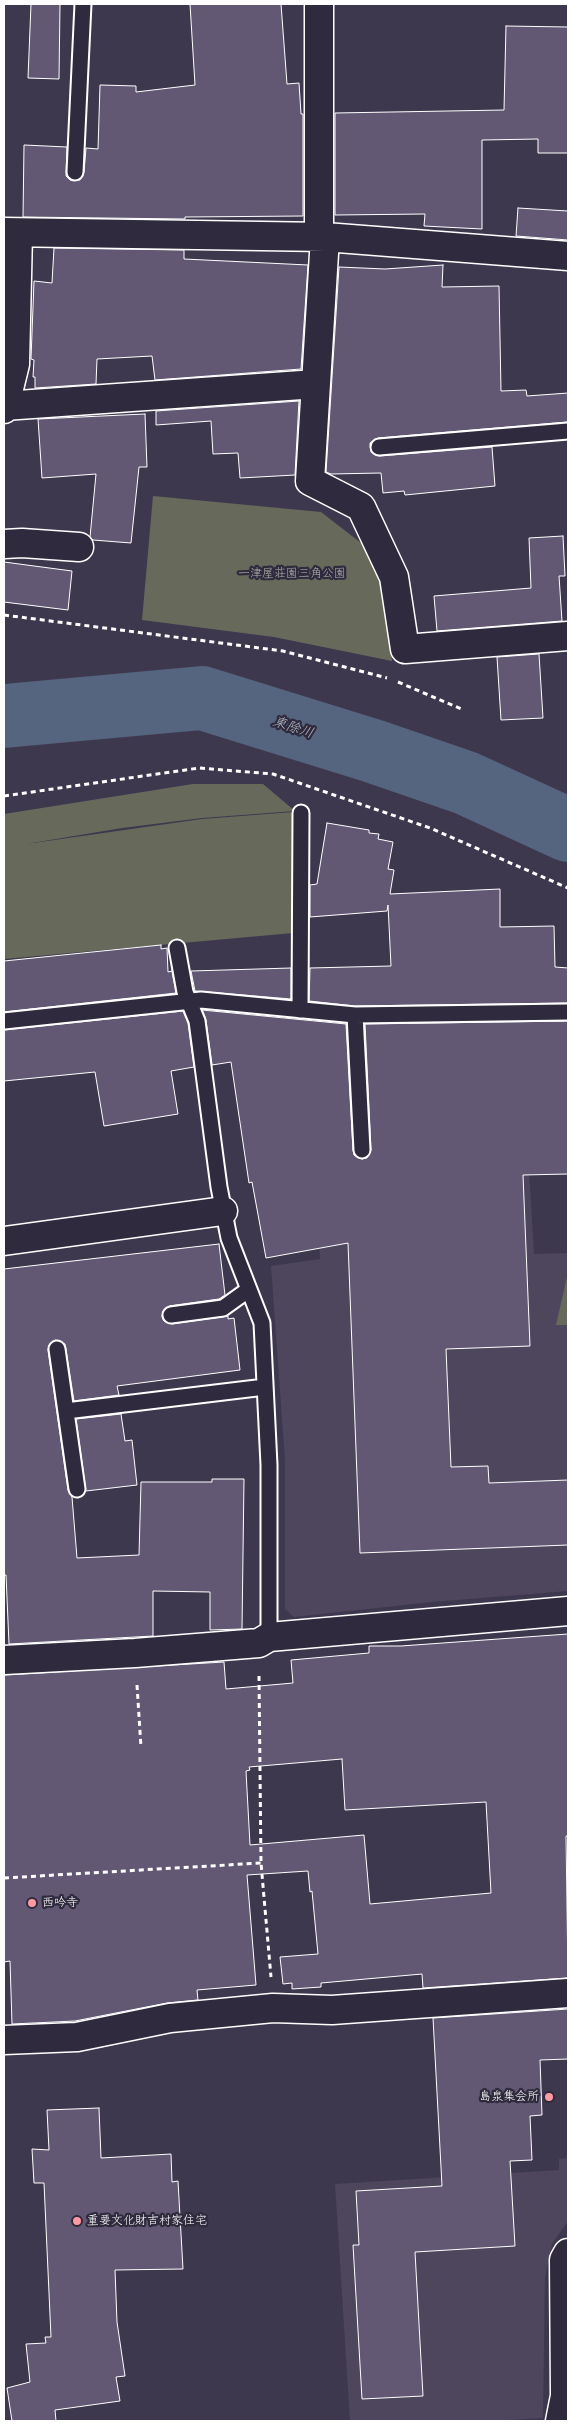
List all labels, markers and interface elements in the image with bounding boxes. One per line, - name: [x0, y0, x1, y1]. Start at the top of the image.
- park label: 一津屋荘園三角公園: [238, 567, 346, 581]
- water label: 東除川: [270, 714, 316, 742]
- place label: 西吟寺: [42, 1896, 78, 1910]
- marker: 西吟寺: [26, 1897, 38, 1909]
- place label: 島泉集会所: [479, 2090, 539, 2104]
- marker: 島泉集会所: [543, 2091, 555, 2103]
- place label: 重要文化財吉村家住宅: [87, 2214, 207, 2228]
- marker: 重要文化財吉村家住宅: [71, 2215, 83, 2227]

